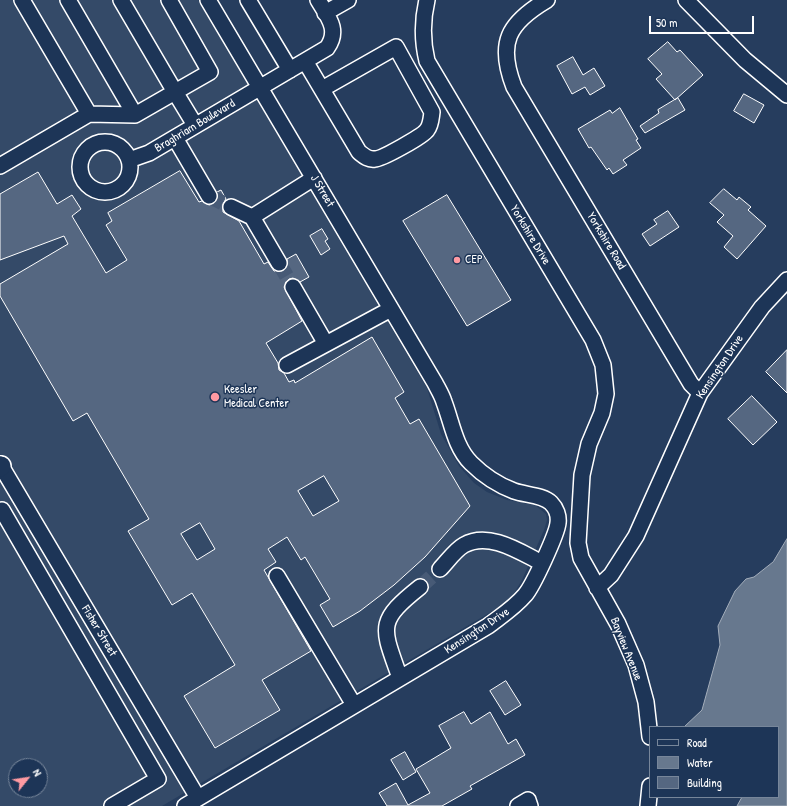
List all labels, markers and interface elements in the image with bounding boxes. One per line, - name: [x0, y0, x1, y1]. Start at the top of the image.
- scale bar: [651, 8, 756, 34]
- text: 50 m: [656, 14, 677, 31]
- street label: Braghriam Boulevard: [152, 96, 238, 156]
- street label: J Street: [307, 172, 337, 210]
- street label: Yorkshire Drive: [507, 203, 553, 267]
- street label: Yorkshire Road: [583, 210, 629, 272]
- place label: CEP: [465, 253, 483, 267]
- marker: CEP: [452, 255, 462, 265]
- street label: Kensington Drive: [693, 332, 747, 402]
- place label: Keesler Medical Center: [224, 383, 289, 411]
- marker: Keesler Medical Center: [209, 391, 221, 403]
- street label: Fisher Street: [78, 603, 120, 659]
- street label: Kensington Drive: [442, 605, 512, 657]
- street label: Bayview Avenue: [607, 615, 645, 683]
- legend: [649, 726, 779, 798]
- text: Road: [687, 734, 707, 751]
- text: Water: [687, 754, 713, 771]
- north arrow: [8, 758, 48, 798]
- text: N: [30, 766, 45, 779]
- text: Building: [687, 774, 722, 791]

